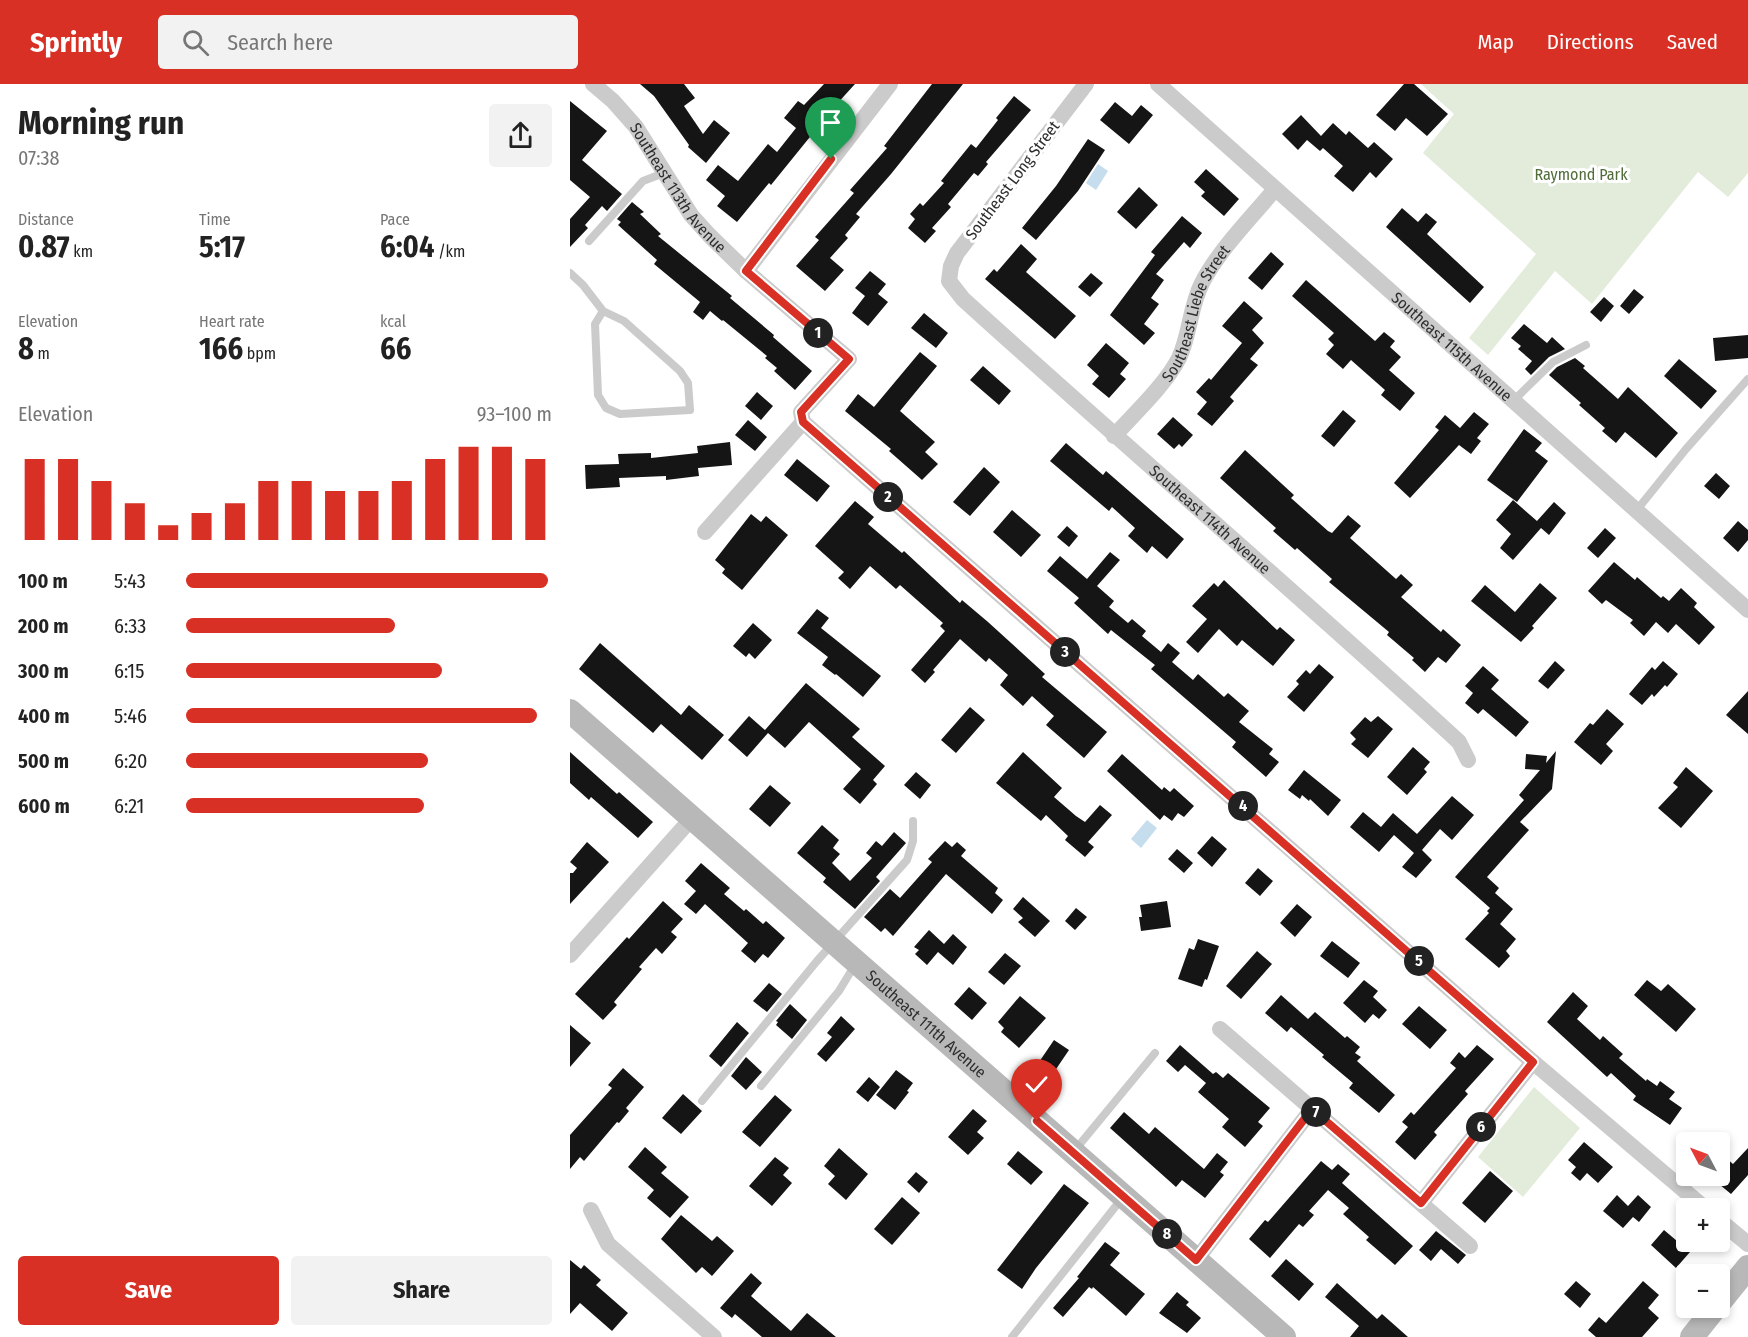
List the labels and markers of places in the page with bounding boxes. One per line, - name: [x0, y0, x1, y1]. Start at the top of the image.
- pin: [805, 97, 856, 159]
- pin: 1: [803, 318, 833, 348]
- pin: 2: [873, 482, 903, 512]
- pin: 3: [1050, 637, 1080, 667]
- pin: 4: [1228, 791, 1258, 821]
- pin: 5: [1404, 946, 1434, 976]
- pin: [1011, 1059, 1062, 1121]
- pin: 7: [1301, 1097, 1331, 1127]
- pin: 6: [1466, 1112, 1496, 1142]
- pin: 8: [1152, 1219, 1182, 1249]

